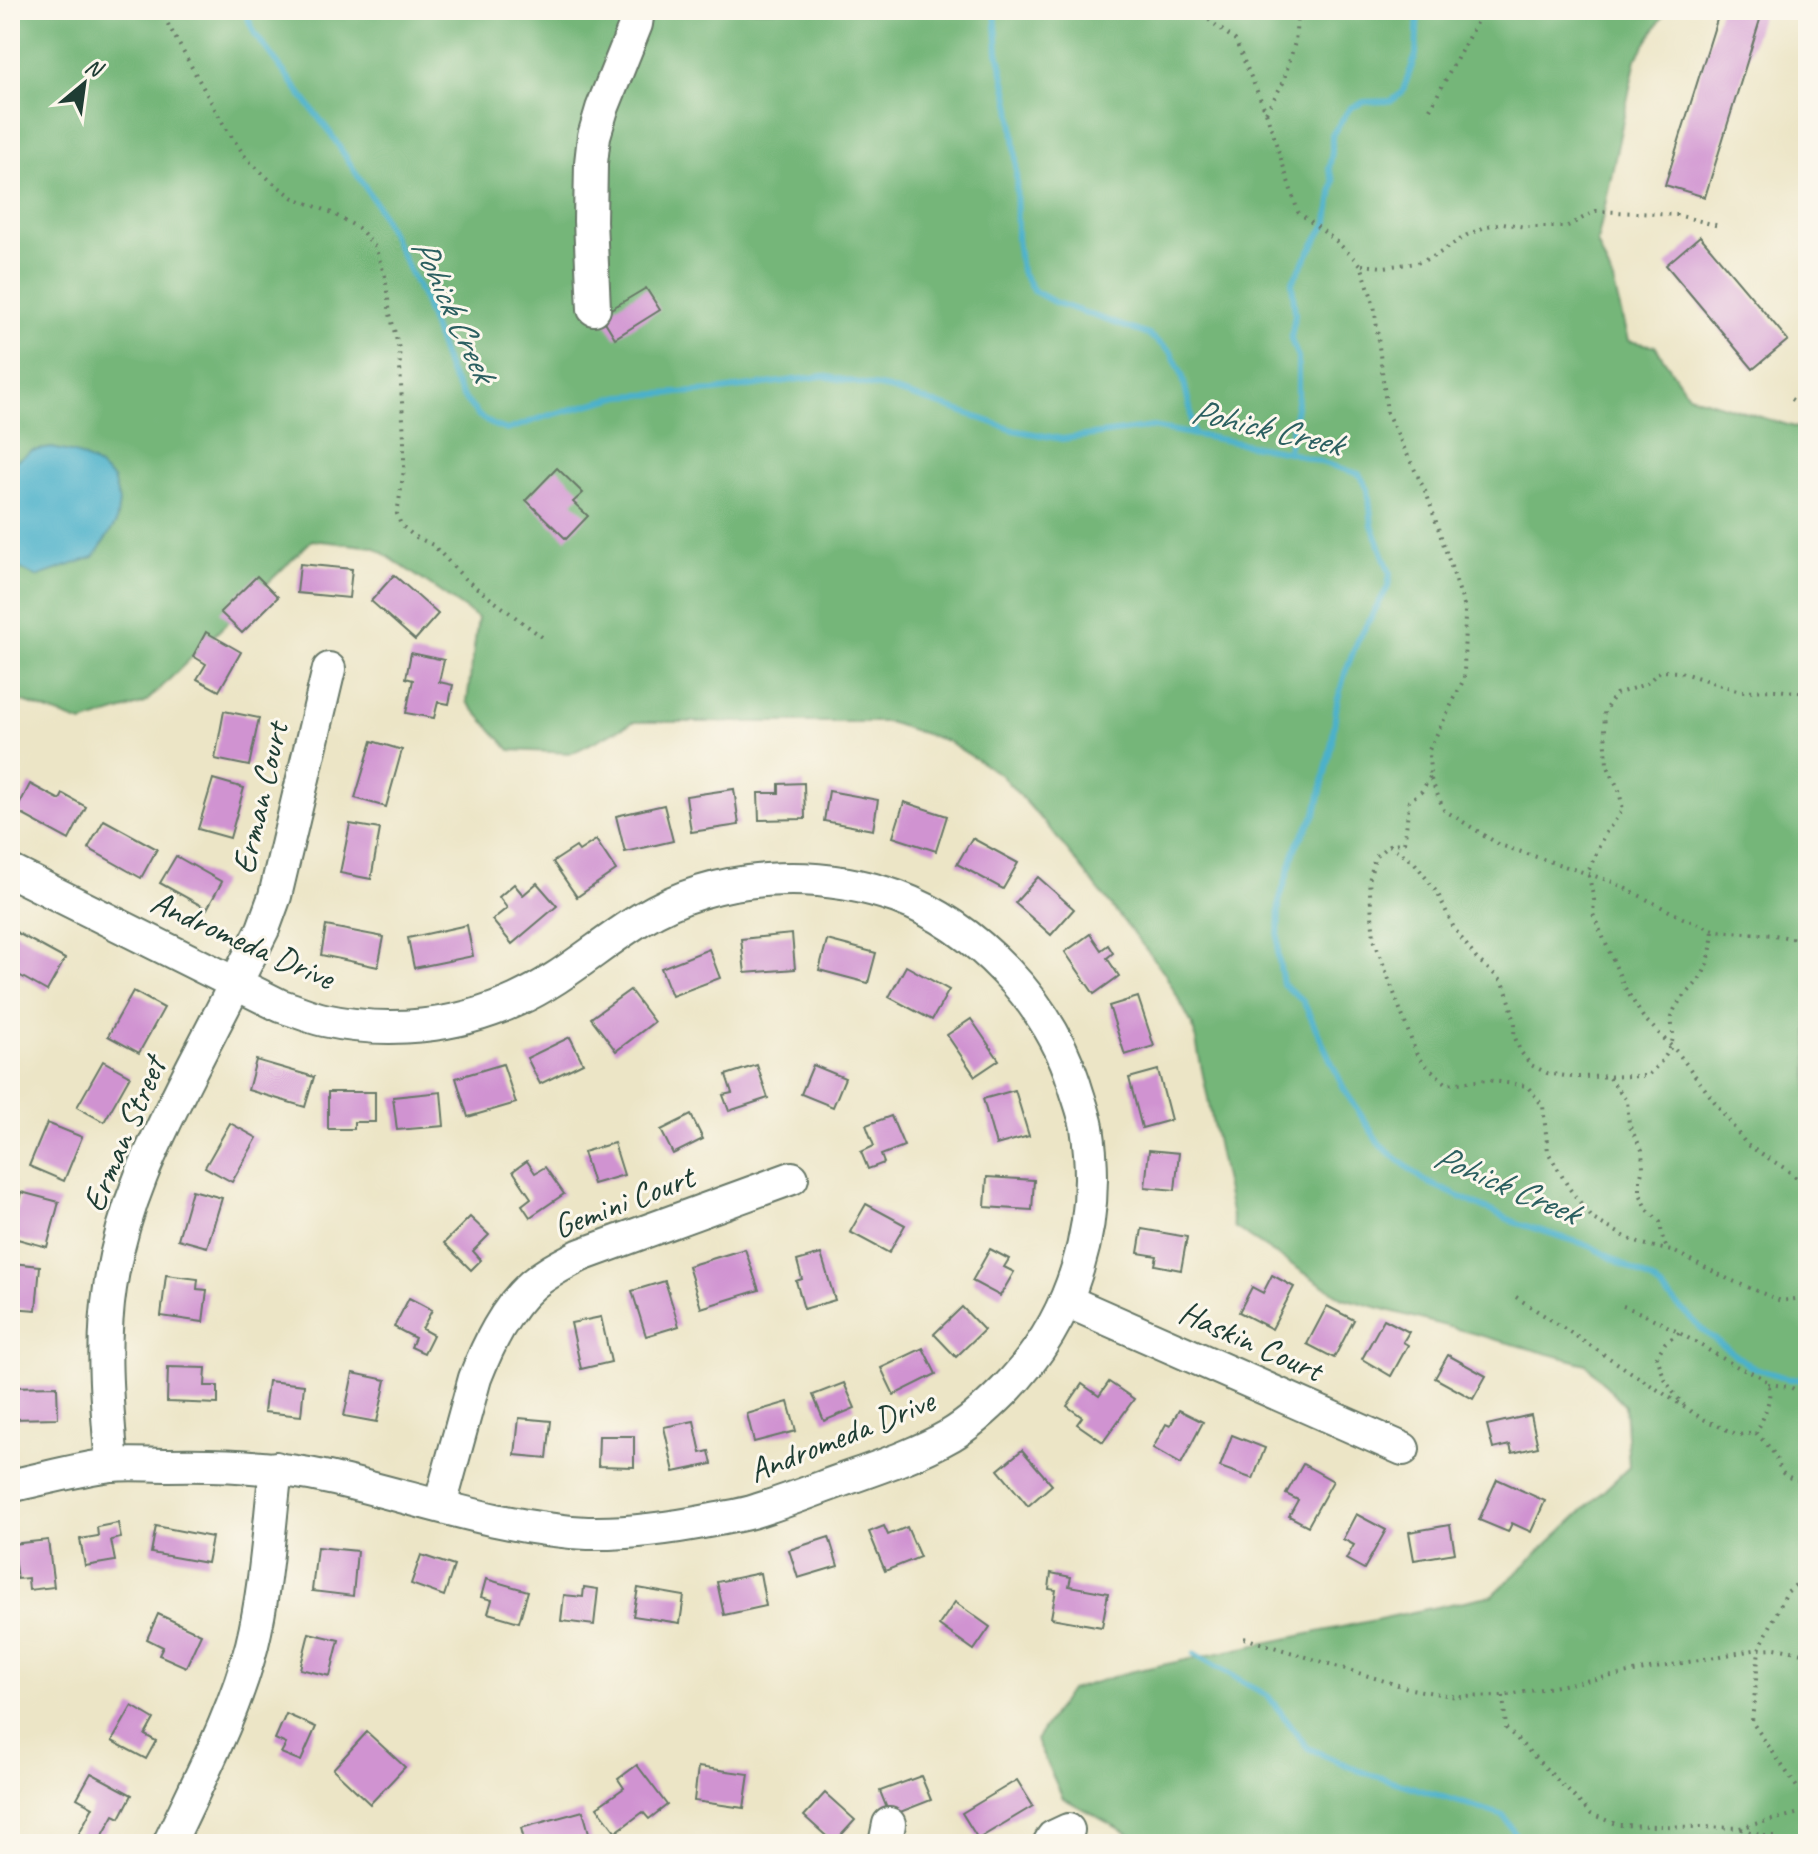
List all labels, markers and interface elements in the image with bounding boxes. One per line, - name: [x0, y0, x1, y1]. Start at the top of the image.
- north arrow: [44, 44, 124, 124]
- text: N: [80, 52, 109, 85]
- water label: Pohick Creek: [401, 230, 510, 394]
- water label: Pohick Creek: [1187, 387, 1352, 468]
- street label: Erman Court: [221, 715, 299, 878]
- street label: Andromeda Drive: [144, 880, 343, 1000]
- street label: Erman Street: [72, 1046, 177, 1218]
- water label: Pohick Creek: [1427, 1133, 1591, 1237]
- street label: Gemini Court: [547, 1154, 703, 1248]
- street label: Haskin Court: [1173, 1290, 1332, 1393]
- street label: Andromeda Drive: [742, 1378, 942, 1492]

